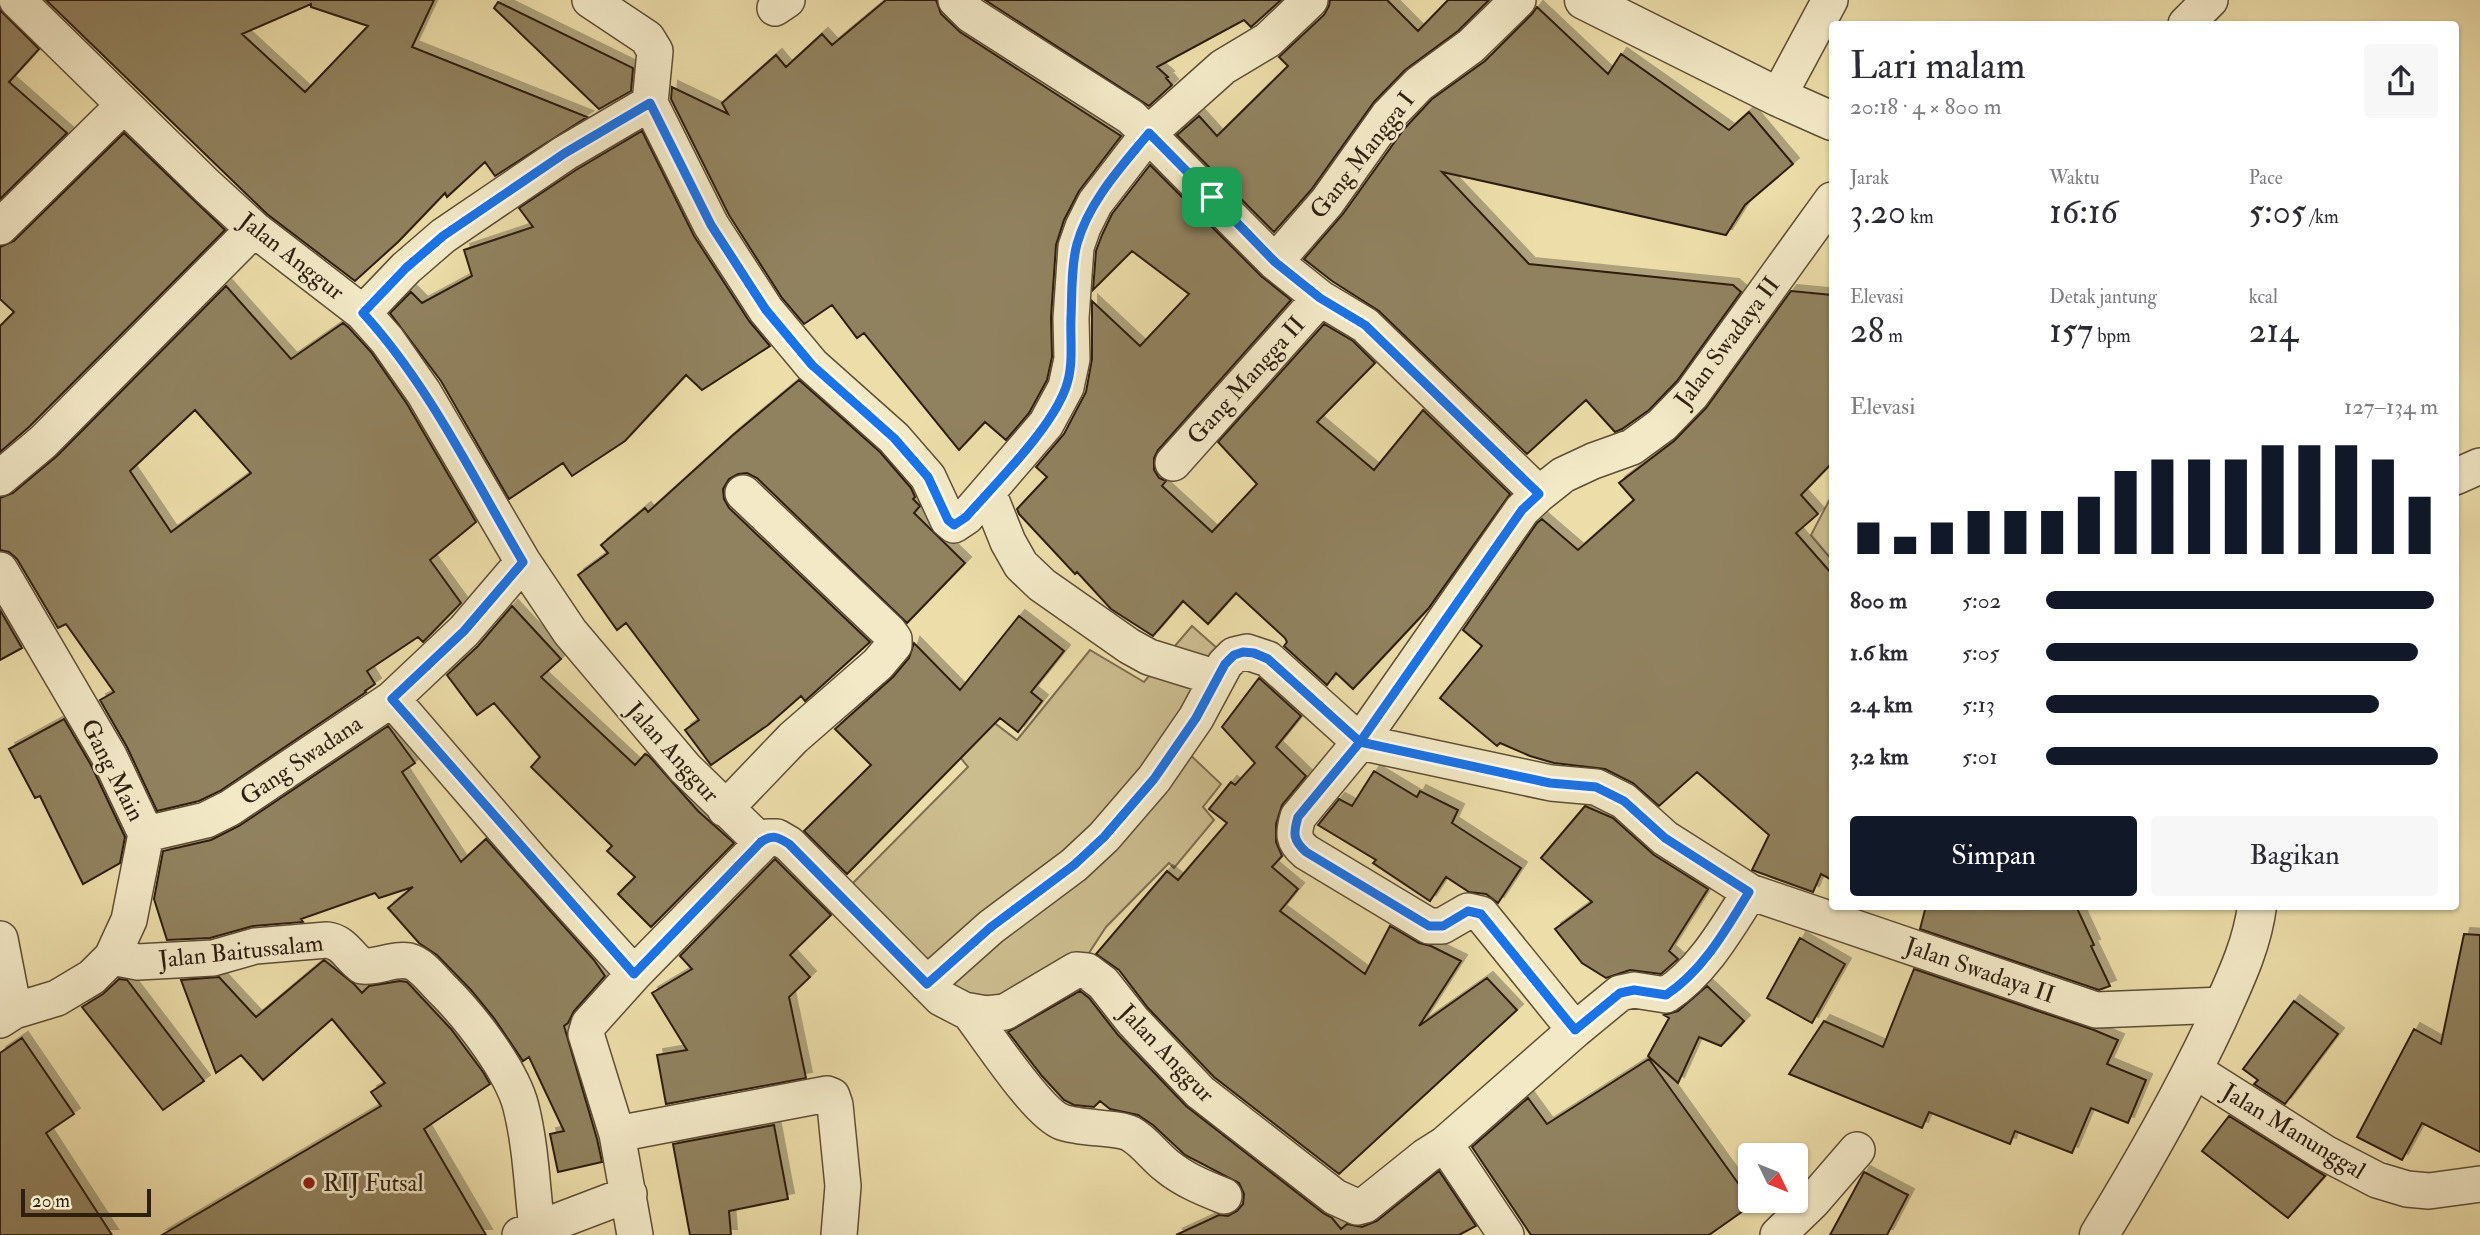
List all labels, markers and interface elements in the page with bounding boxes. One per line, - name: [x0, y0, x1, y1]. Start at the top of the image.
- text: Lari malam: [1850, 42, 2025, 90]
- button: share: [2364, 44, 2438, 118]
- street label: Gang Mangga I: [1303, 86, 1422, 225]
- text: 20:18 · 4 × 800 m: [1850, 92, 2002, 121]
- text: Jarak: [1850, 166, 1889, 190]
- text: Waktu: [2049, 166, 2100, 190]
- text: Pace: [2249, 166, 2283, 190]
- pin: [1182, 167, 1242, 227]
- icon: arrive: [1193, 178, 1231, 216]
- text: 3.20: [1850, 190, 1906, 234]
- text: 16:16: [2049, 190, 2118, 234]
- text: 5:05: [2249, 190, 2306, 234]
- street label: Jalan Anggur: [232, 205, 351, 307]
- text: km: [1906, 205, 1934, 229]
- text: /km: [2306, 205, 2339, 229]
- street label: Jalan Swadaya II: [1667, 270, 1787, 415]
- text: Elevasi: [1850, 285, 1904, 309]
- text: Detak jantung: [2049, 285, 2157, 309]
- text: kcal: [2249, 285, 2278, 309]
- text: 28: [1850, 309, 1884, 353]
- text: 157: [2049, 309, 2093, 353]
- text: 214: [2249, 309, 2298, 353]
- street label: Gang Mangga II: [1180, 310, 1312, 451]
- text: m: [1884, 324, 1903, 348]
- text: bpm: [2093, 324, 2131, 348]
- text: Elevasi: [1850, 392, 1915, 421]
- text: 127–134 m: [2344, 392, 2438, 421]
- text: 800 m: [1850, 586, 1907, 615]
- text: 5:02: [1962, 586, 2001, 615]
- text: 1.6 km: [1850, 638, 1908, 667]
- text: 5:05: [1962, 638, 2000, 667]
- text: 2.4 km: [1850, 690, 1913, 719]
- text: 5:13: [1962, 690, 1995, 719]
- street label: Jalan Anggur: [619, 695, 726, 809]
- street label: Gang Swadana: [234, 708, 369, 813]
- street label: Gang Main: [74, 714, 152, 827]
- text: 3.2 km: [1850, 742, 1909, 771]
- text: 5:01: [1962, 742, 1998, 771]
- button: Simpan: [1850, 816, 2137, 896]
- button: Bagikan: [2151, 816, 2438, 896]
- street label: Jalan Baitussalam: [156, 927, 325, 976]
- street label: Jalan Swadaya II: [1900, 930, 2059, 1011]
- street label: Jalan Anggur: [1111, 997, 1221, 1109]
- street label: Jalan Manunggal: [2215, 1076, 2371, 1186]
- north arrow: [1738, 1143, 1808, 1213]
- map controls: [1738, 1143, 1808, 1213]
- place label: RIJ Futsal: [323, 1168, 424, 1199]
- marker: RIJ Futsal: [301, 1175, 317, 1191]
- scale bar: [21, 1186, 150, 1218]
- text: 20 m: [32, 1189, 70, 1213]

